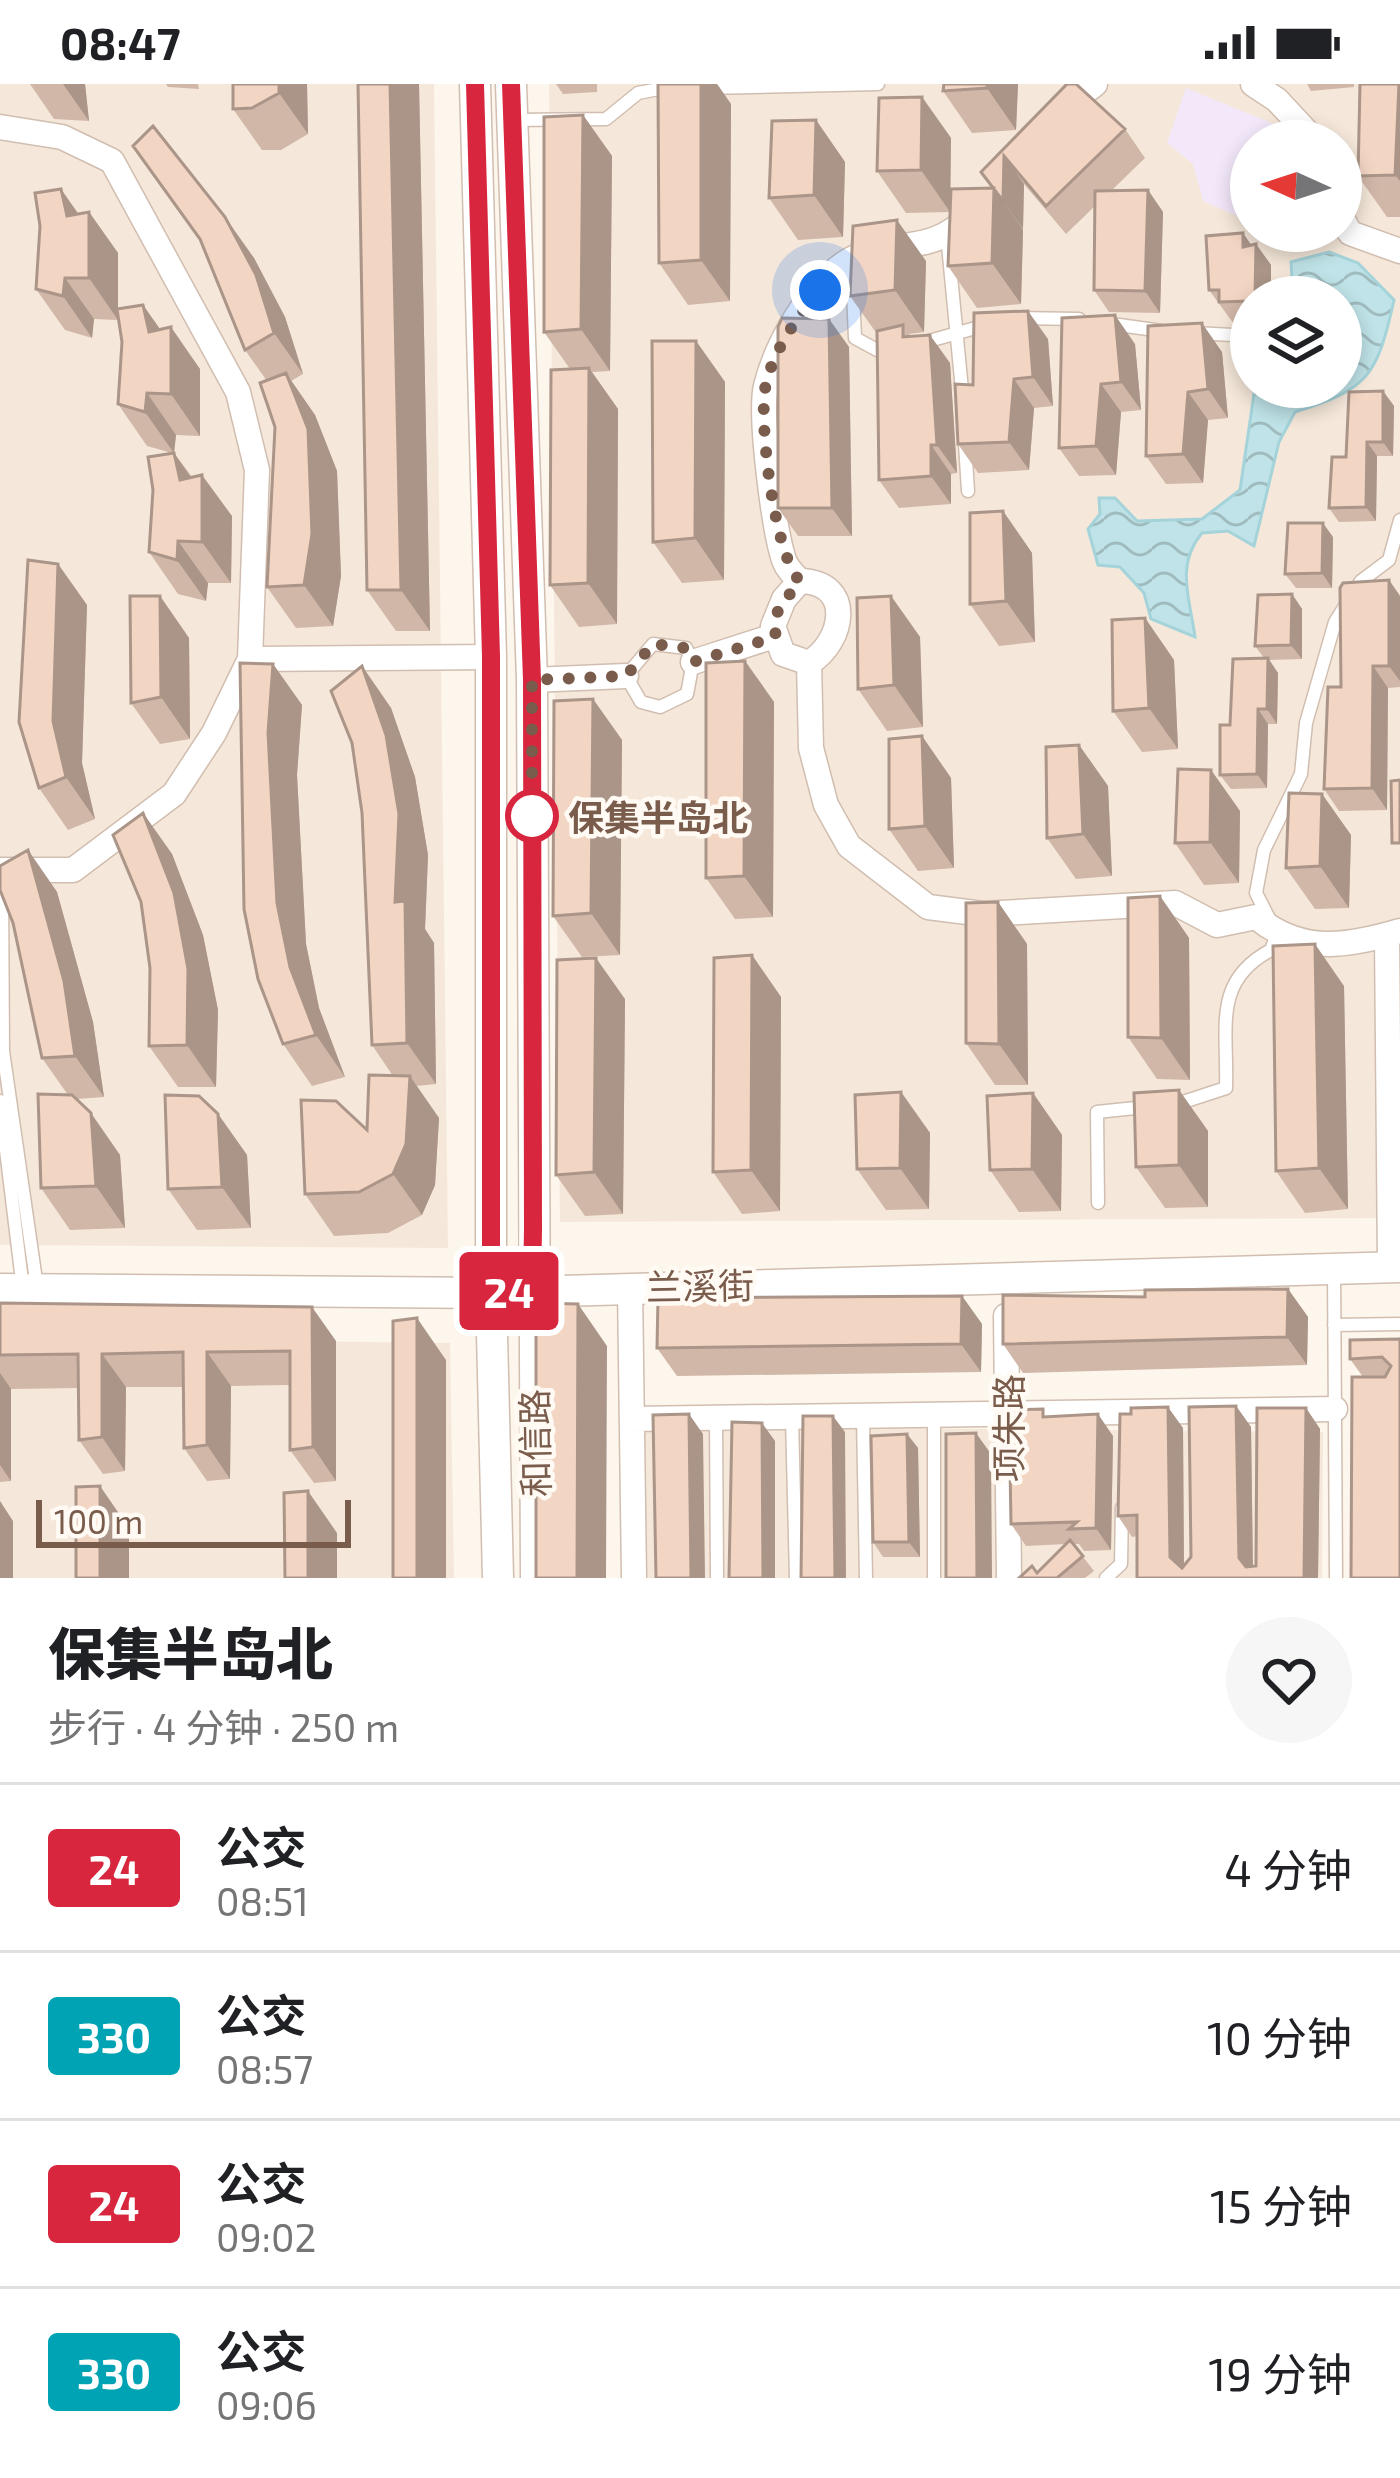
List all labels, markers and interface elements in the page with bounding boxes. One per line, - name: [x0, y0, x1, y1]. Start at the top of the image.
- text: 08:47: [60, 15, 180, 69]
- north arrow: [1230, 120, 1362, 252]
- map controls: [1230, 120, 1362, 408]
- your location: [790, 260, 850, 320]
- button: layers: [1230, 276, 1362, 408]
- marker: 保集半岛北: [507, 791, 557, 841]
- place label: 保集半岛北: [568, 795, 748, 838]
- line badge: 24: [455, 1252, 563, 1330]
- street label: 兰溪街: [646, 1263, 754, 1307]
- text: 24: [483, 1266, 535, 1316]
- street label: 项朱路: [986, 1374, 1029, 1482]
- street label: 和信路: [512, 1389, 556, 1497]
- scale bar: [36, 1494, 351, 1547]
- text: 100 m: [54, 1501, 143, 1541]
- button: heart: [1226, 1617, 1352, 1743]
- text: 保集半岛北: [48, 1618, 333, 1686]
- text: 步行 · 4 分钟 · 250 m: [48, 1703, 399, 1750]
- text: 公交: [216, 1819, 306, 1873]
- text: 4 分钟: [1224, 1842, 1352, 1896]
- text: 24: [88, 1843, 140, 1893]
- text: 08:51: [216, 1877, 309, 1924]
- text: 公交: [216, 1987, 306, 2041]
- text: 10 分钟: [1207, 2010, 1352, 2064]
- text: 330: [77, 2011, 151, 2061]
- text: 08:57: [216, 2045, 313, 2092]
- text: 公交: [216, 2155, 306, 2209]
- text: 15 分钟: [1210, 2178, 1352, 2232]
- text: 24: [88, 2179, 140, 2229]
- text: 09:02: [216, 2213, 316, 2260]
- text: 公交: [216, 2323, 306, 2377]
- text: 19 分钟: [1208, 2346, 1352, 2400]
- text: 330: [77, 2347, 151, 2397]
- text: 09:06: [216, 2381, 317, 2428]

